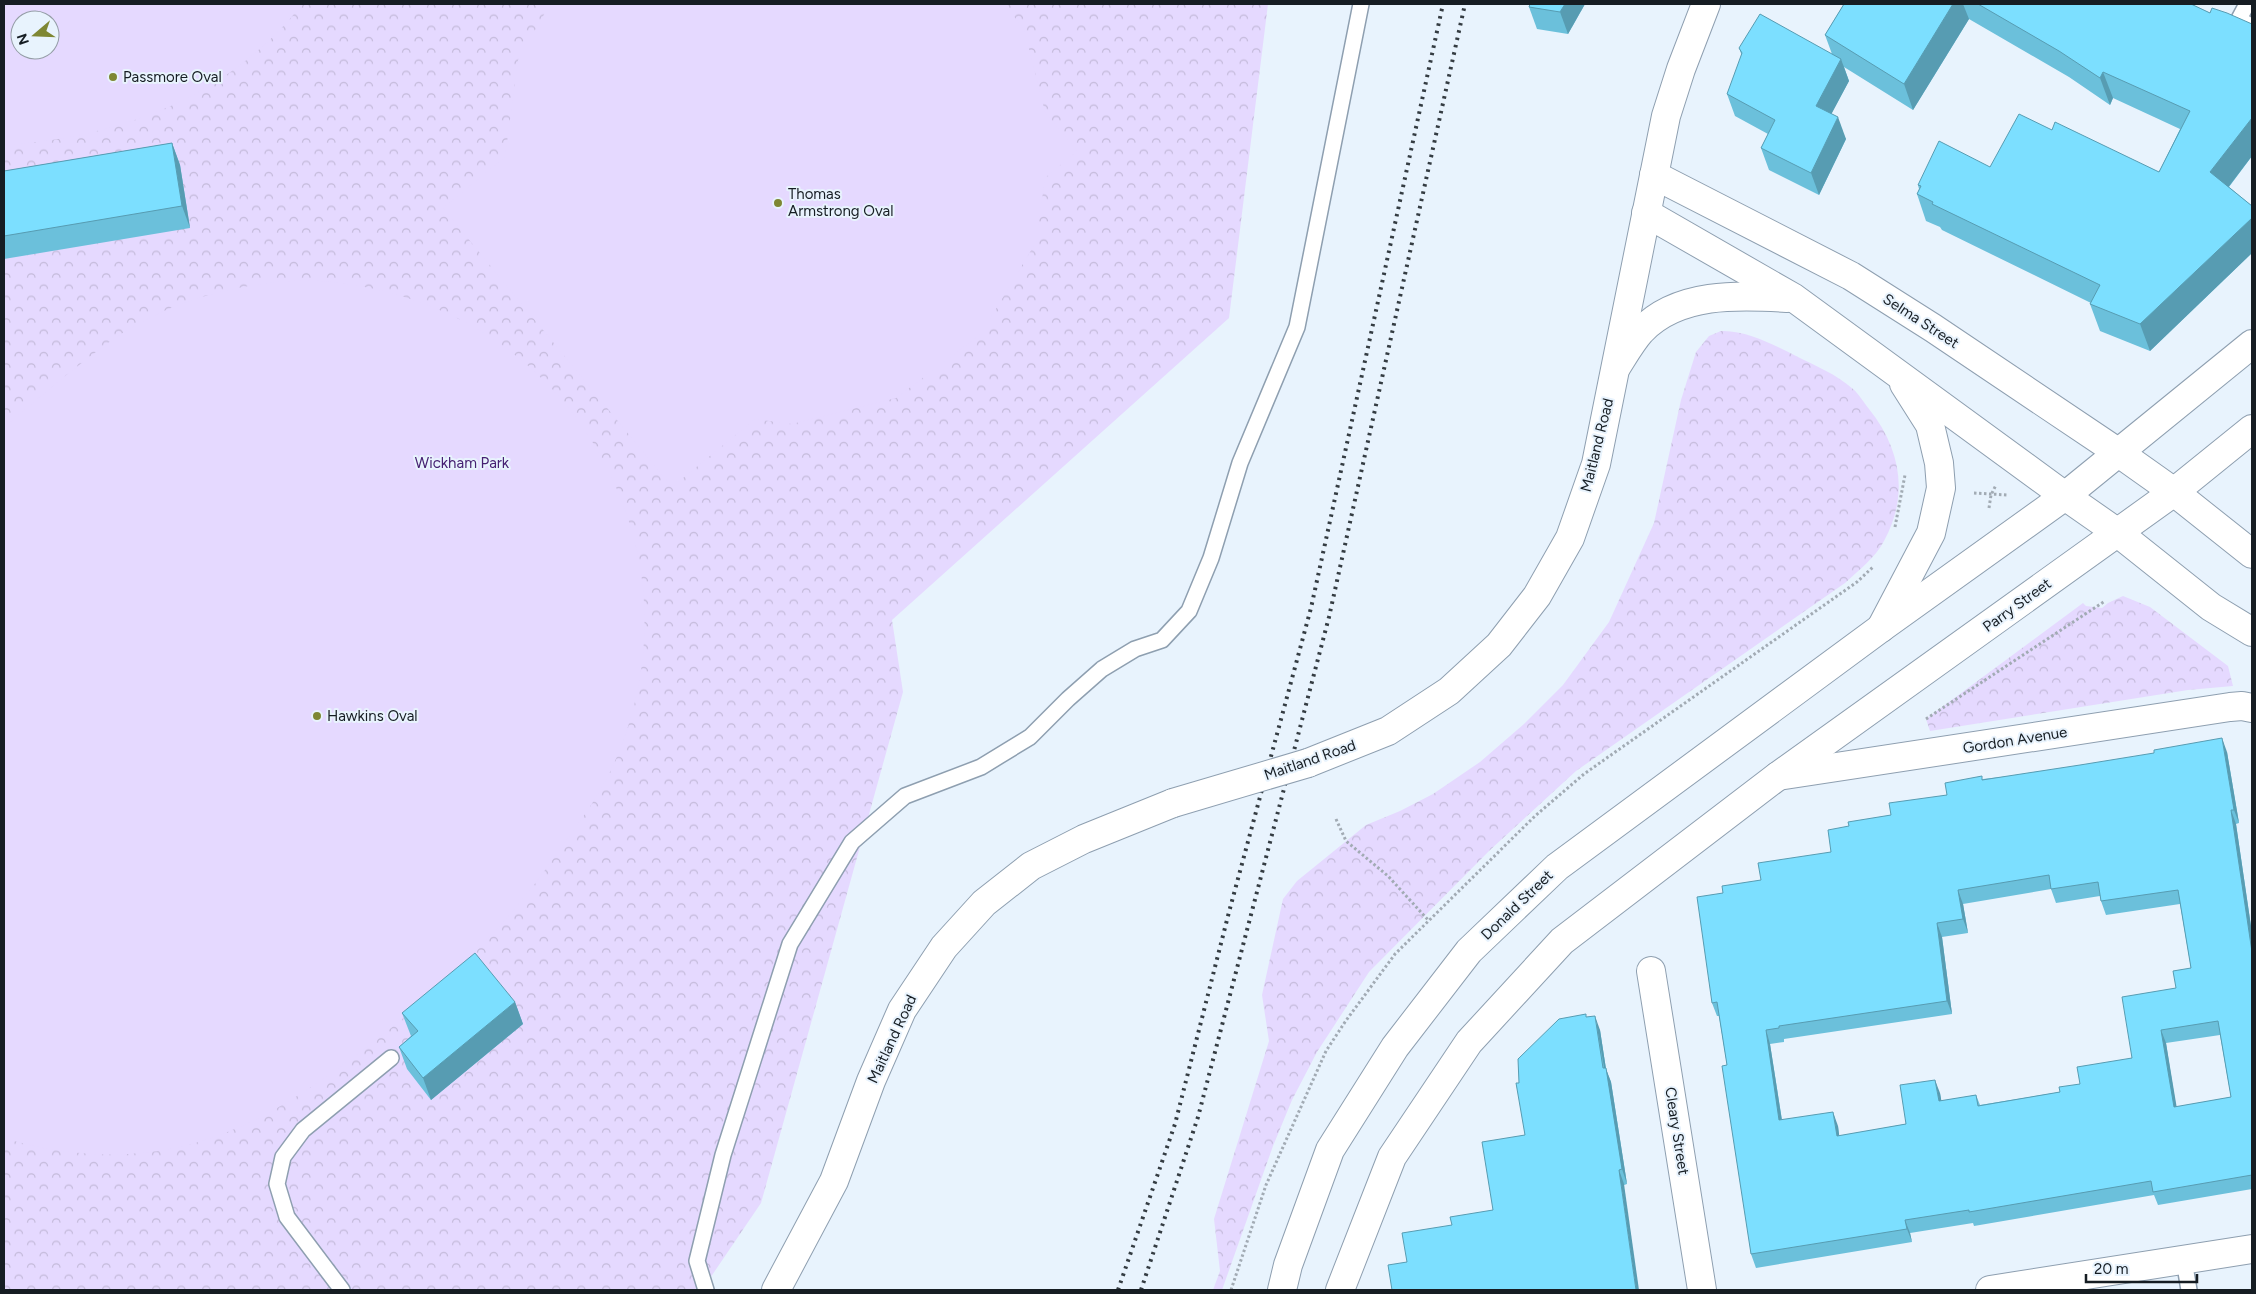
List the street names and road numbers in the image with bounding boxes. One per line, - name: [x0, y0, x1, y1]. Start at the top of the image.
- street label: Selma Street: [1880, 290, 1963, 352]
- street label: Maitland Road: [1577, 396, 1617, 494]
- street label: Parry Street: [1979, 574, 2055, 636]
- street label: Gordon Avenue: [1962, 723, 2068, 757]
- street label: Maitland Road: [1262, 736, 1358, 784]
- street label: Donald Street: [1477, 866, 1557, 944]
- street label: Maitland Road: [864, 992, 920, 1086]
- street label: Cleary Street: [1661, 1086, 1693, 1176]

